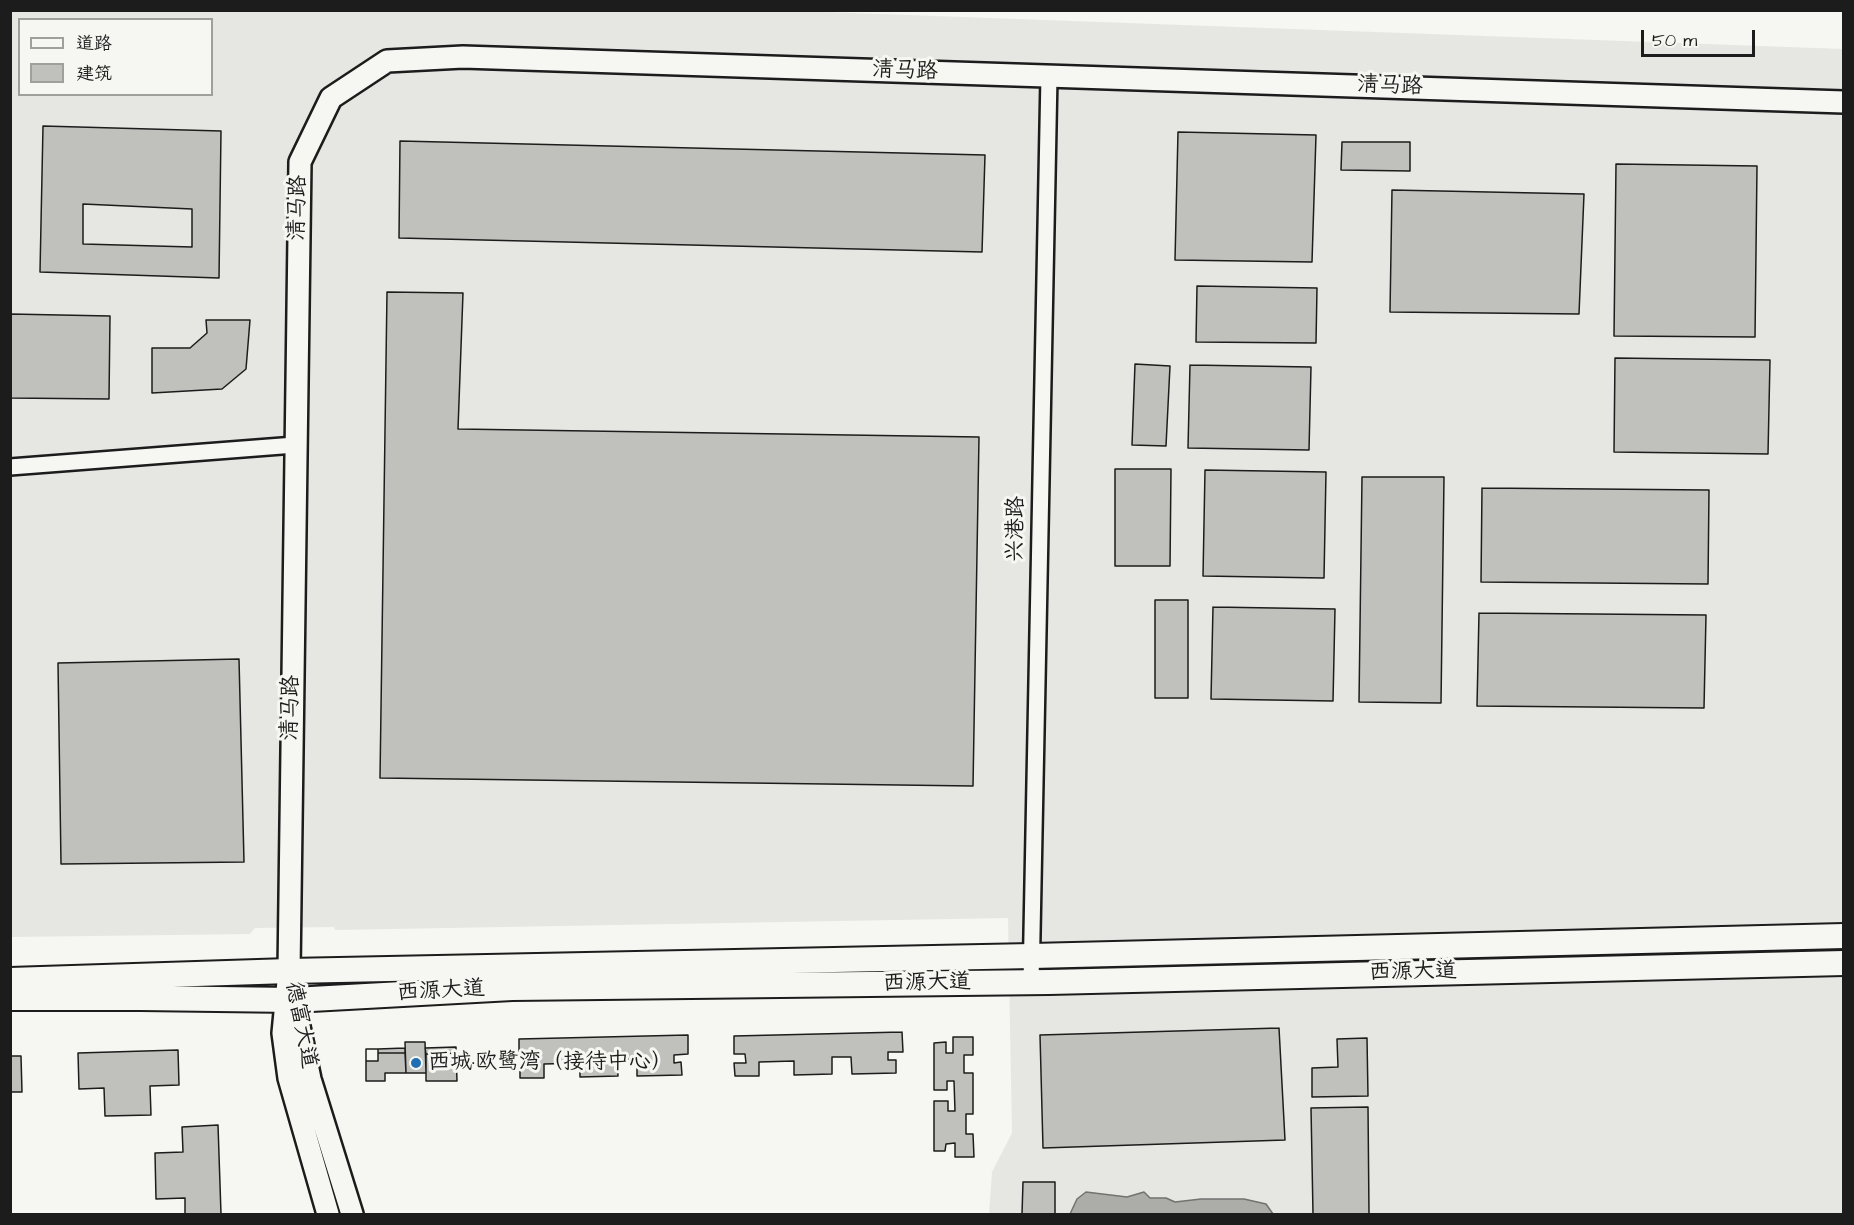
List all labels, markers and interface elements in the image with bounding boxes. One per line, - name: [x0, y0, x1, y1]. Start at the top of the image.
- legend: [18, 18, 213, 96]
- scale bar: [1644, 18, 1758, 56]
- text: 50 m: [1652, 28, 1697, 53]
- text: 道路: [76, 31, 112, 56]
- street label: 清马路: [872, 58, 938, 86]
- text: 建筑: [76, 61, 112, 86]
- street label: 清马路: [1357, 73, 1423, 101]
- street label: 清马路: [285, 175, 313, 241]
- street label: 兴港路: [1003, 496, 1031, 562]
- street label: 清马路: [278, 675, 306, 741]
- street label: 西源大道: [1369, 959, 1457, 987]
- street label: 西源大道: [883, 970, 971, 998]
- street label: 西源大道: [396, 977, 486, 1007]
- street label: 德富大道: [279, 979, 321, 1071]
- place label: 西城·欧鹭湾（接待中心）: [428, 1050, 673, 1076]
- marker: 西城·欧鹭湾（接待中心）: [409, 1056, 423, 1070]

